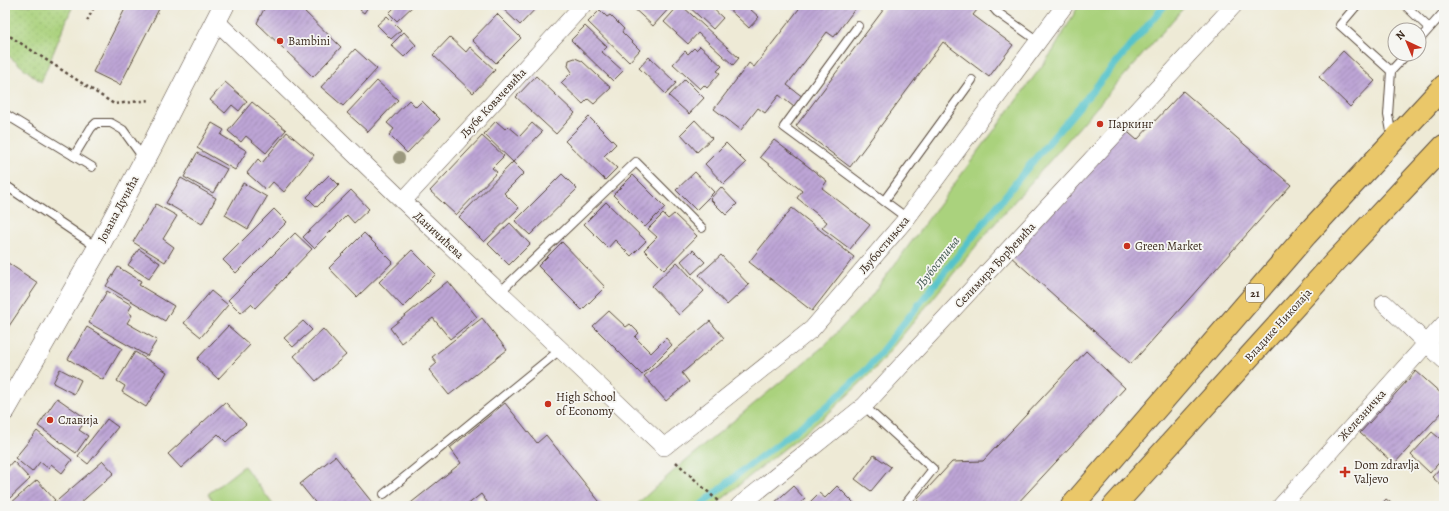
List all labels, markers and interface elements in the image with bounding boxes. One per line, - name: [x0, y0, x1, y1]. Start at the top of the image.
- north arrow: [1387, 22, 1427, 62]
- text: N: [1392, 27, 1408, 43]
- place label: Bambini: [288, 33, 330, 49]
- marker: Bambini: [275, 36, 285, 46]
- street label: Љубе Ковачевића: [456, 64, 530, 141]
- place label: Паркинг: [1108, 116, 1153, 132]
- marker: Паркинг: [1095, 119, 1105, 129]
- street label: Јована Дучића: [94, 172, 143, 245]
- street label: Даничићева: [410, 208, 468, 263]
- street label: Љубостињска: [855, 212, 913, 277]
- street label: Селимира Ђорђевића: [951, 218, 1039, 311]
- water label: Љубостиња: [911, 232, 963, 293]
- place label: Green Market: [1135, 238, 1202, 254]
- marker: Green Market: [1122, 241, 1132, 251]
- road number: 21: [1246, 284, 1264, 302]
- street label: Владике Николаја: [1241, 285, 1316, 365]
- street label: Железничка: [1335, 386, 1390, 444]
- place label: High School of Economy: [556, 389, 616, 419]
- marker: High School of Economy: [543, 399, 553, 409]
- place label: Славија: [58, 412, 99, 428]
- marker: Славија: [45, 415, 55, 425]
- place label: Dom zdravlja Valjevo: [1353, 457, 1420, 487]
- marker: Dom zdravlja Valjevo: [1339, 466, 1351, 478]

